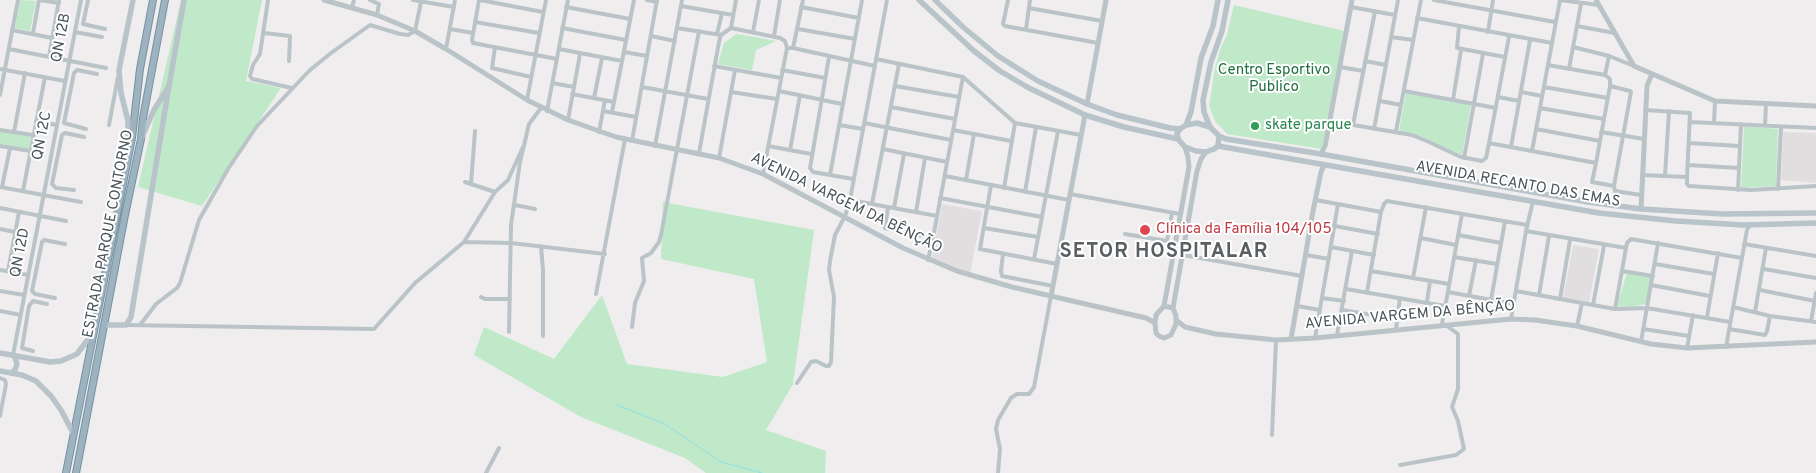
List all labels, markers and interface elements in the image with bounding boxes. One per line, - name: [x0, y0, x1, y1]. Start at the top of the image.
- street label: QN 12B: [48, 12, 76, 64]
- park label: Centro Esportivo Publico: [1218, 62, 1330, 97]
- street label: QN 12C: [29, 110, 57, 162]
- place label: skate parque: [1265, 117, 1352, 135]
- marker: skate parque: [1249, 120, 1261, 132]
- street label: ESTRADA PARQUE CONTORNO: [80, 128, 138, 340]
- street label: AVENIDA VARGEM DA BÊNÇÃO: [747, 150, 945, 258]
- street label: AVENIDA RECANTO DAS EMAS: [1414, 158, 1622, 212]
- place label: Clínica da Família 104/105: [1156, 221, 1332, 239]
- marker: Clínica da Família 104/105: [1138, 223, 1152, 237]
- street label: QN 12D: [7, 227, 35, 279]
- district label: SETOR HOSPITALAR: [1058, 241, 1270, 265]
- street label: AVENIDA VARGEM DA BÊNÇÃO: [1304, 298, 1516, 334]

